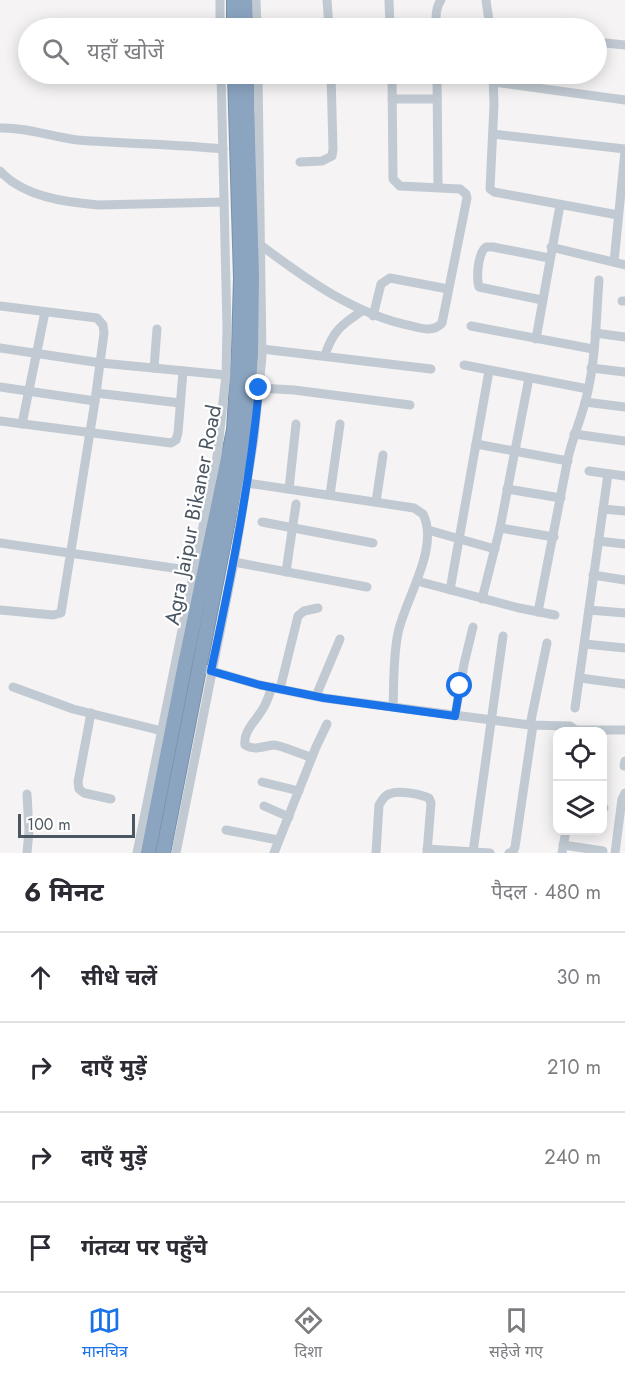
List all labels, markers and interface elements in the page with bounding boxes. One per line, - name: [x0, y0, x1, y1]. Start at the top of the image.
- search box: [18, 18, 607, 84]
- icon: search: [39, 35, 72, 68]
- text: यहाँ खोजें: [87, 35, 164, 67]
- route end: [245, 374, 271, 400]
- street label: Agra Jaipur Bikaner Road: [157, 402, 229, 628]
- route start: [446, 672, 472, 698]
- map controls: [553, 727, 607, 835]
- button: locate: [553, 727, 607, 781]
- button: layers: [553, 781, 607, 835]
- scale bar: [18, 811, 135, 838]
- text: 100 m: [27, 813, 71, 836]
- text: 6 मिनट: [24, 873, 104, 911]
- text: पैदल · 480 m: [491, 878, 601, 907]
- icon: ahead: [24, 961, 57, 994]
- text: सीधे चलें: [81, 961, 157, 993]
- text: 30 m: [556, 963, 601, 992]
- icon: right: [24, 1051, 57, 1084]
- text: दाएँ मुड़ें: [81, 1051, 147, 1083]
- text: 210 m: [547, 1053, 601, 1082]
- icon: right: [24, 1141, 57, 1174]
- text: दाएँ मुड़ें: [81, 1141, 147, 1173]
- text: 240 m: [544, 1143, 601, 1172]
- icon: arrive: [24, 1231, 57, 1264]
- text: गंतव्य पर पहुँचे: [81, 1231, 207, 1263]
- tab: मानचित्र: [82, 1304, 128, 1364]
- tab: दिशा: [292, 1304, 325, 1364]
- tab: सहेजे गए: [489, 1304, 543, 1364]

